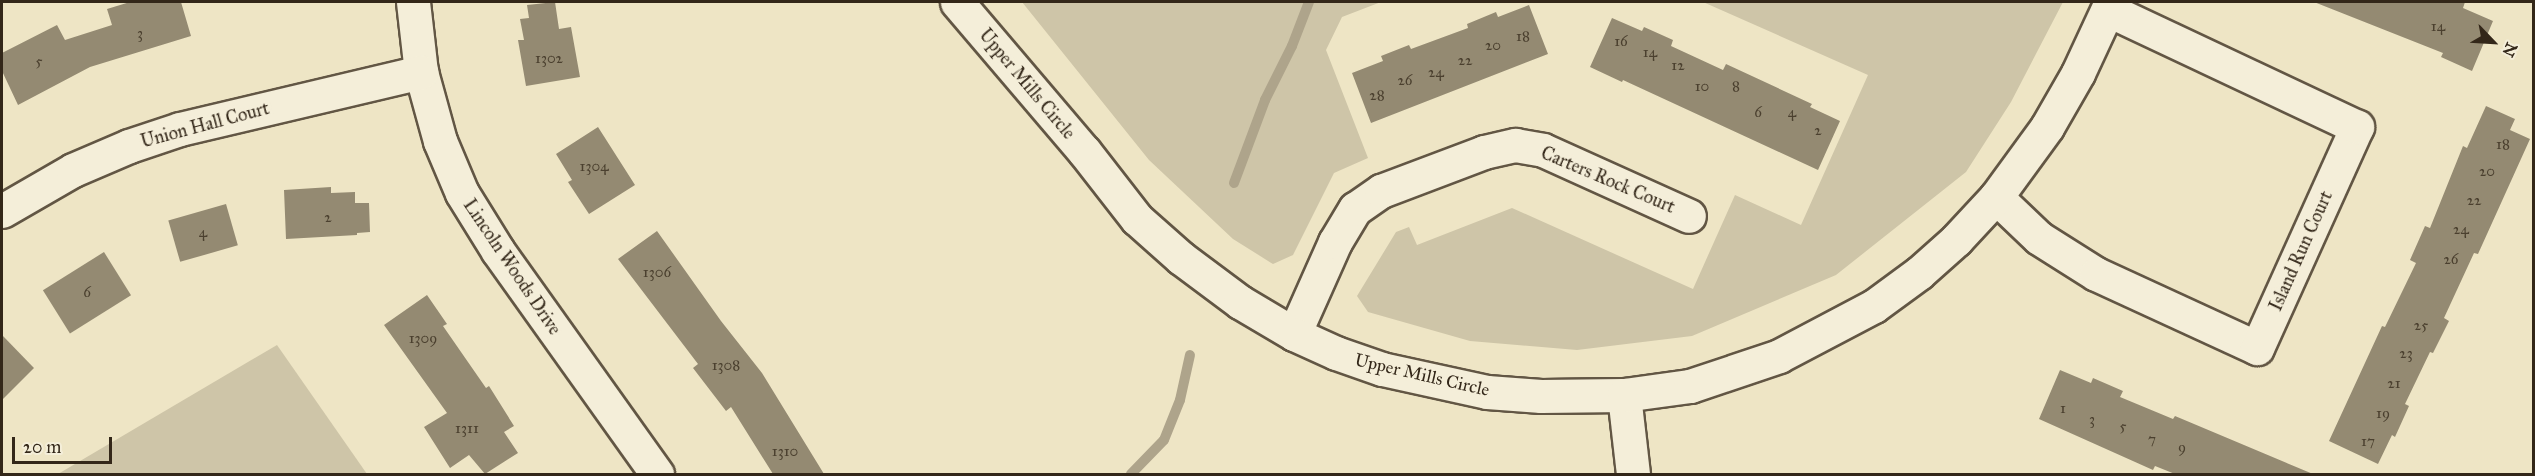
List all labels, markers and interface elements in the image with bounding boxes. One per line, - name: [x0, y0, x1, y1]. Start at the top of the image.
- north arrow: [2463, 12, 2523, 72]
- house number: 14: [2431, 18, 2445, 36]
- street label: Upper Mills Circle: [975, 24, 1079, 144]
- house number: 3: [137, 25, 143, 43]
- house number: 18: [1516, 28, 1530, 46]
- house number: 16: [1614, 33, 1628, 51]
- house number: 20: [1485, 37, 1501, 55]
- text: N: [2498, 40, 2521, 60]
- house number: 14: [1643, 44, 1657, 62]
- house number: 1302: [535, 50, 563, 68]
- house number: 22: [1458, 52, 1472, 70]
- house number: 5: [36, 53, 42, 71]
- house number: 12: [1671, 57, 1685, 75]
- house number: 24: [1428, 64, 1444, 82]
- house number: 26: [1397, 72, 1413, 90]
- house number: 10: [1695, 78, 1709, 96]
- house number: 8: [1732, 78, 1740, 96]
- house number: 28: [1369, 87, 1385, 105]
- street label: Union Hall Court: [138, 97, 272, 153]
- house number: 6: [1754, 104, 1762, 122]
- house number: 4: [1788, 104, 1796, 122]
- house number: 2: [1814, 122, 1822, 140]
- house number: 18: [2496, 136, 2510, 154]
- street label: Carters Rock Court: [1538, 142, 1678, 218]
- house number: 1304: [579, 158, 609, 176]
- house number: 20: [2479, 163, 2495, 181]
- street label: Island Run Court: [2265, 188, 2337, 314]
- house number: 22: [2467, 192, 2481, 210]
- street label: Lincoln Woods Drive: [459, 195, 565, 339]
- house number: 2: [324, 209, 332, 227]
- house number: 24: [2453, 221, 2469, 239]
- house number: 4: [199, 224, 207, 242]
- house number: 26: [2443, 251, 2459, 269]
- house number: 1306: [643, 264, 671, 282]
- house number: 6: [83, 284, 91, 302]
- house number: 25: [2414, 317, 2428, 335]
- house number: 1309: [409, 330, 437, 348]
- house number: 23: [2399, 345, 2413, 363]
- street label: Upper Mills Circle: [1353, 349, 1491, 401]
- house number: 1308: [712, 357, 740, 375]
- house number: 21: [2387, 375, 2401, 393]
- house number: 1: [2060, 400, 2066, 418]
- house number: 19: [2376, 405, 2390, 423]
- house number: 3: [2089, 411, 2095, 429]
- house number: 5: [2120, 418, 2126, 436]
- house number: 1311: [455, 420, 479, 438]
- scale bar: [15, 425, 116, 463]
- house number: 7: [2148, 431, 2156, 449]
- house number: 17: [2361, 433, 2375, 451]
- text: 20 m: [23, 436, 61, 458]
- house number: 9: [2178, 439, 2186, 457]
- house number: 1310: [772, 443, 798, 461]

